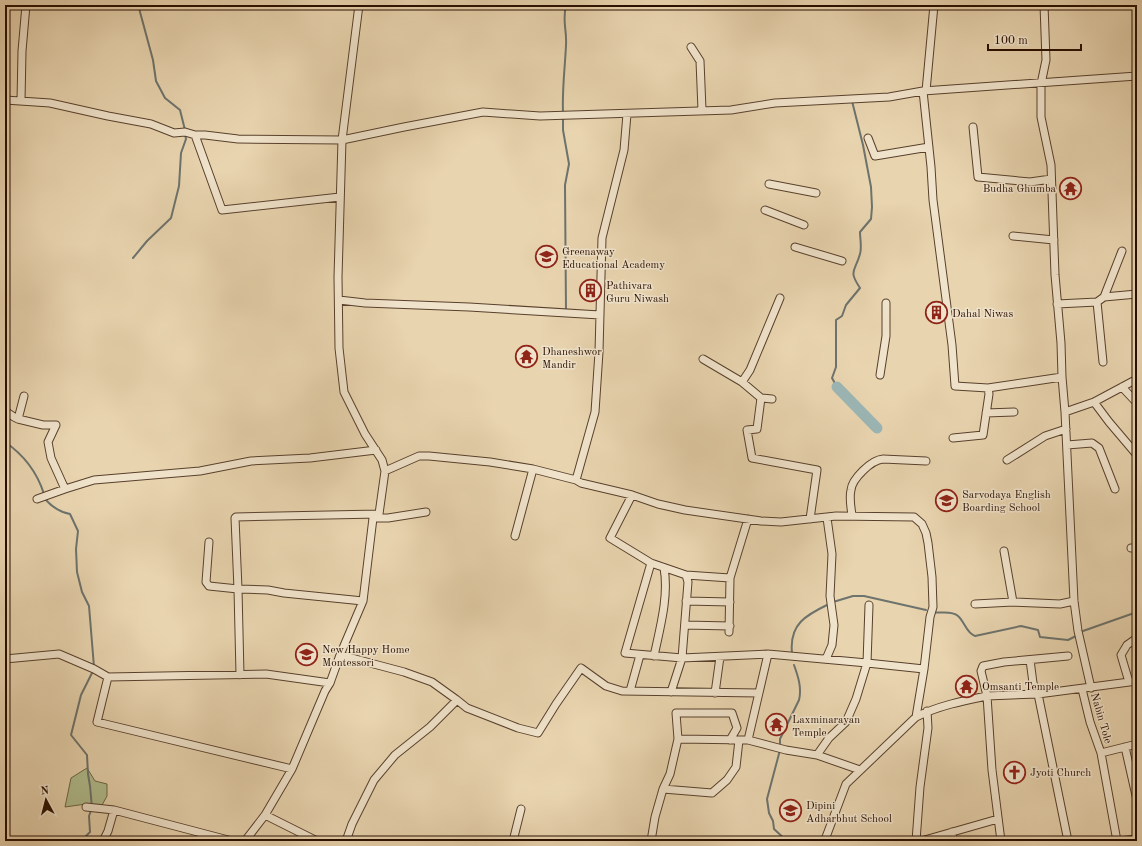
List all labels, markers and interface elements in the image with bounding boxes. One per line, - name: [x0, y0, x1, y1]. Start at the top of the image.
- scale bar: [988, 26, 1081, 52]
- text: 100 m: [994, 35, 1028, 47]
- temple icon: Budha Ghumba: [1058, 175, 1084, 201]
- place label: Budha Ghumba: [983, 184, 1057, 195]
- school or university icon: Greenaway Educational Academy: [533, 244, 559, 270]
- place label: Greenaway Educational Academy: [562, 247, 665, 271]
- building icon: Pathivara Guru Niwash: [577, 278, 603, 304]
- place label: Pathivara Guru Niwash: [606, 281, 669, 305]
- building icon: Dahal Niwas: [924, 300, 950, 326]
- place label: Dahal Niwas: [952, 309, 1014, 320]
- temple icon: Dhaneshwor Mandir: [513, 344, 539, 370]
- place label: Dhaneshwor Mandir: [542, 347, 602, 371]
- school or university icon: Sarvodaya English Boarding School: [934, 487, 960, 513]
- place label: Sarvodaya English Boarding School: [962, 490, 1051, 514]
- school or university icon: New Happy Home Montessori: [293, 642, 319, 668]
- place label: New Happy Home Montessori: [322, 645, 409, 669]
- temple icon: Omsanti Temple: [953, 673, 979, 699]
- place label: Omsanti Temple: [982, 682, 1059, 693]
- street label: Nabin Tole: [1088, 692, 1113, 745]
- temple icon: Laxminarayan Temple: [763, 712, 789, 738]
- place label: Laxminarayan Temple: [792, 715, 860, 739]
- church icon: Jyoti Church: [1002, 759, 1028, 785]
- place label: Jyoti Church: [1030, 768, 1091, 779]
- north arrow: [26, 780, 66, 820]
- text: N: [40, 786, 50, 798]
- school or university icon: Dipini Adharbhut School: [777, 798, 803, 824]
- place label: Dipini Adharbhut School: [806, 801, 892, 825]

